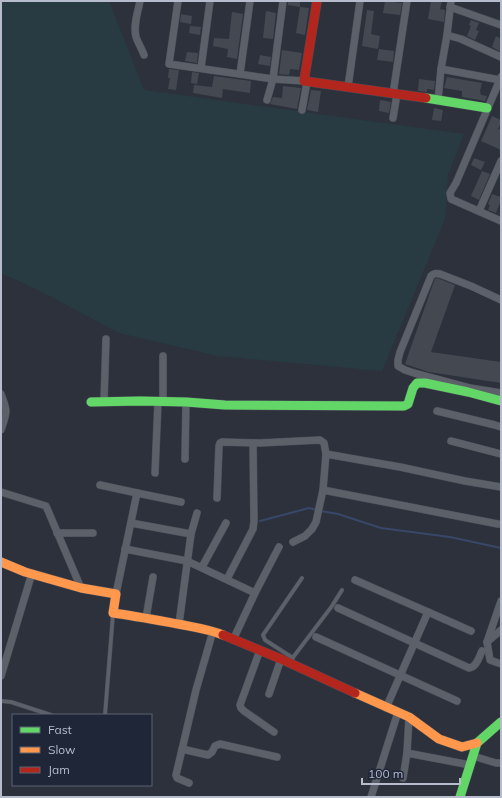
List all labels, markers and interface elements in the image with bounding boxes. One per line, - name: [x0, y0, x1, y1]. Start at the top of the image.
- legend: [12, 714, 152, 786]
- text: Fast: [48, 722, 72, 737]
- text: Slow: [48, 742, 76, 757]
- scale bar: [362, 760, 460, 786]
- text: Jam: [48, 762, 70, 777]
- text: 100 m: [368, 766, 403, 781]

